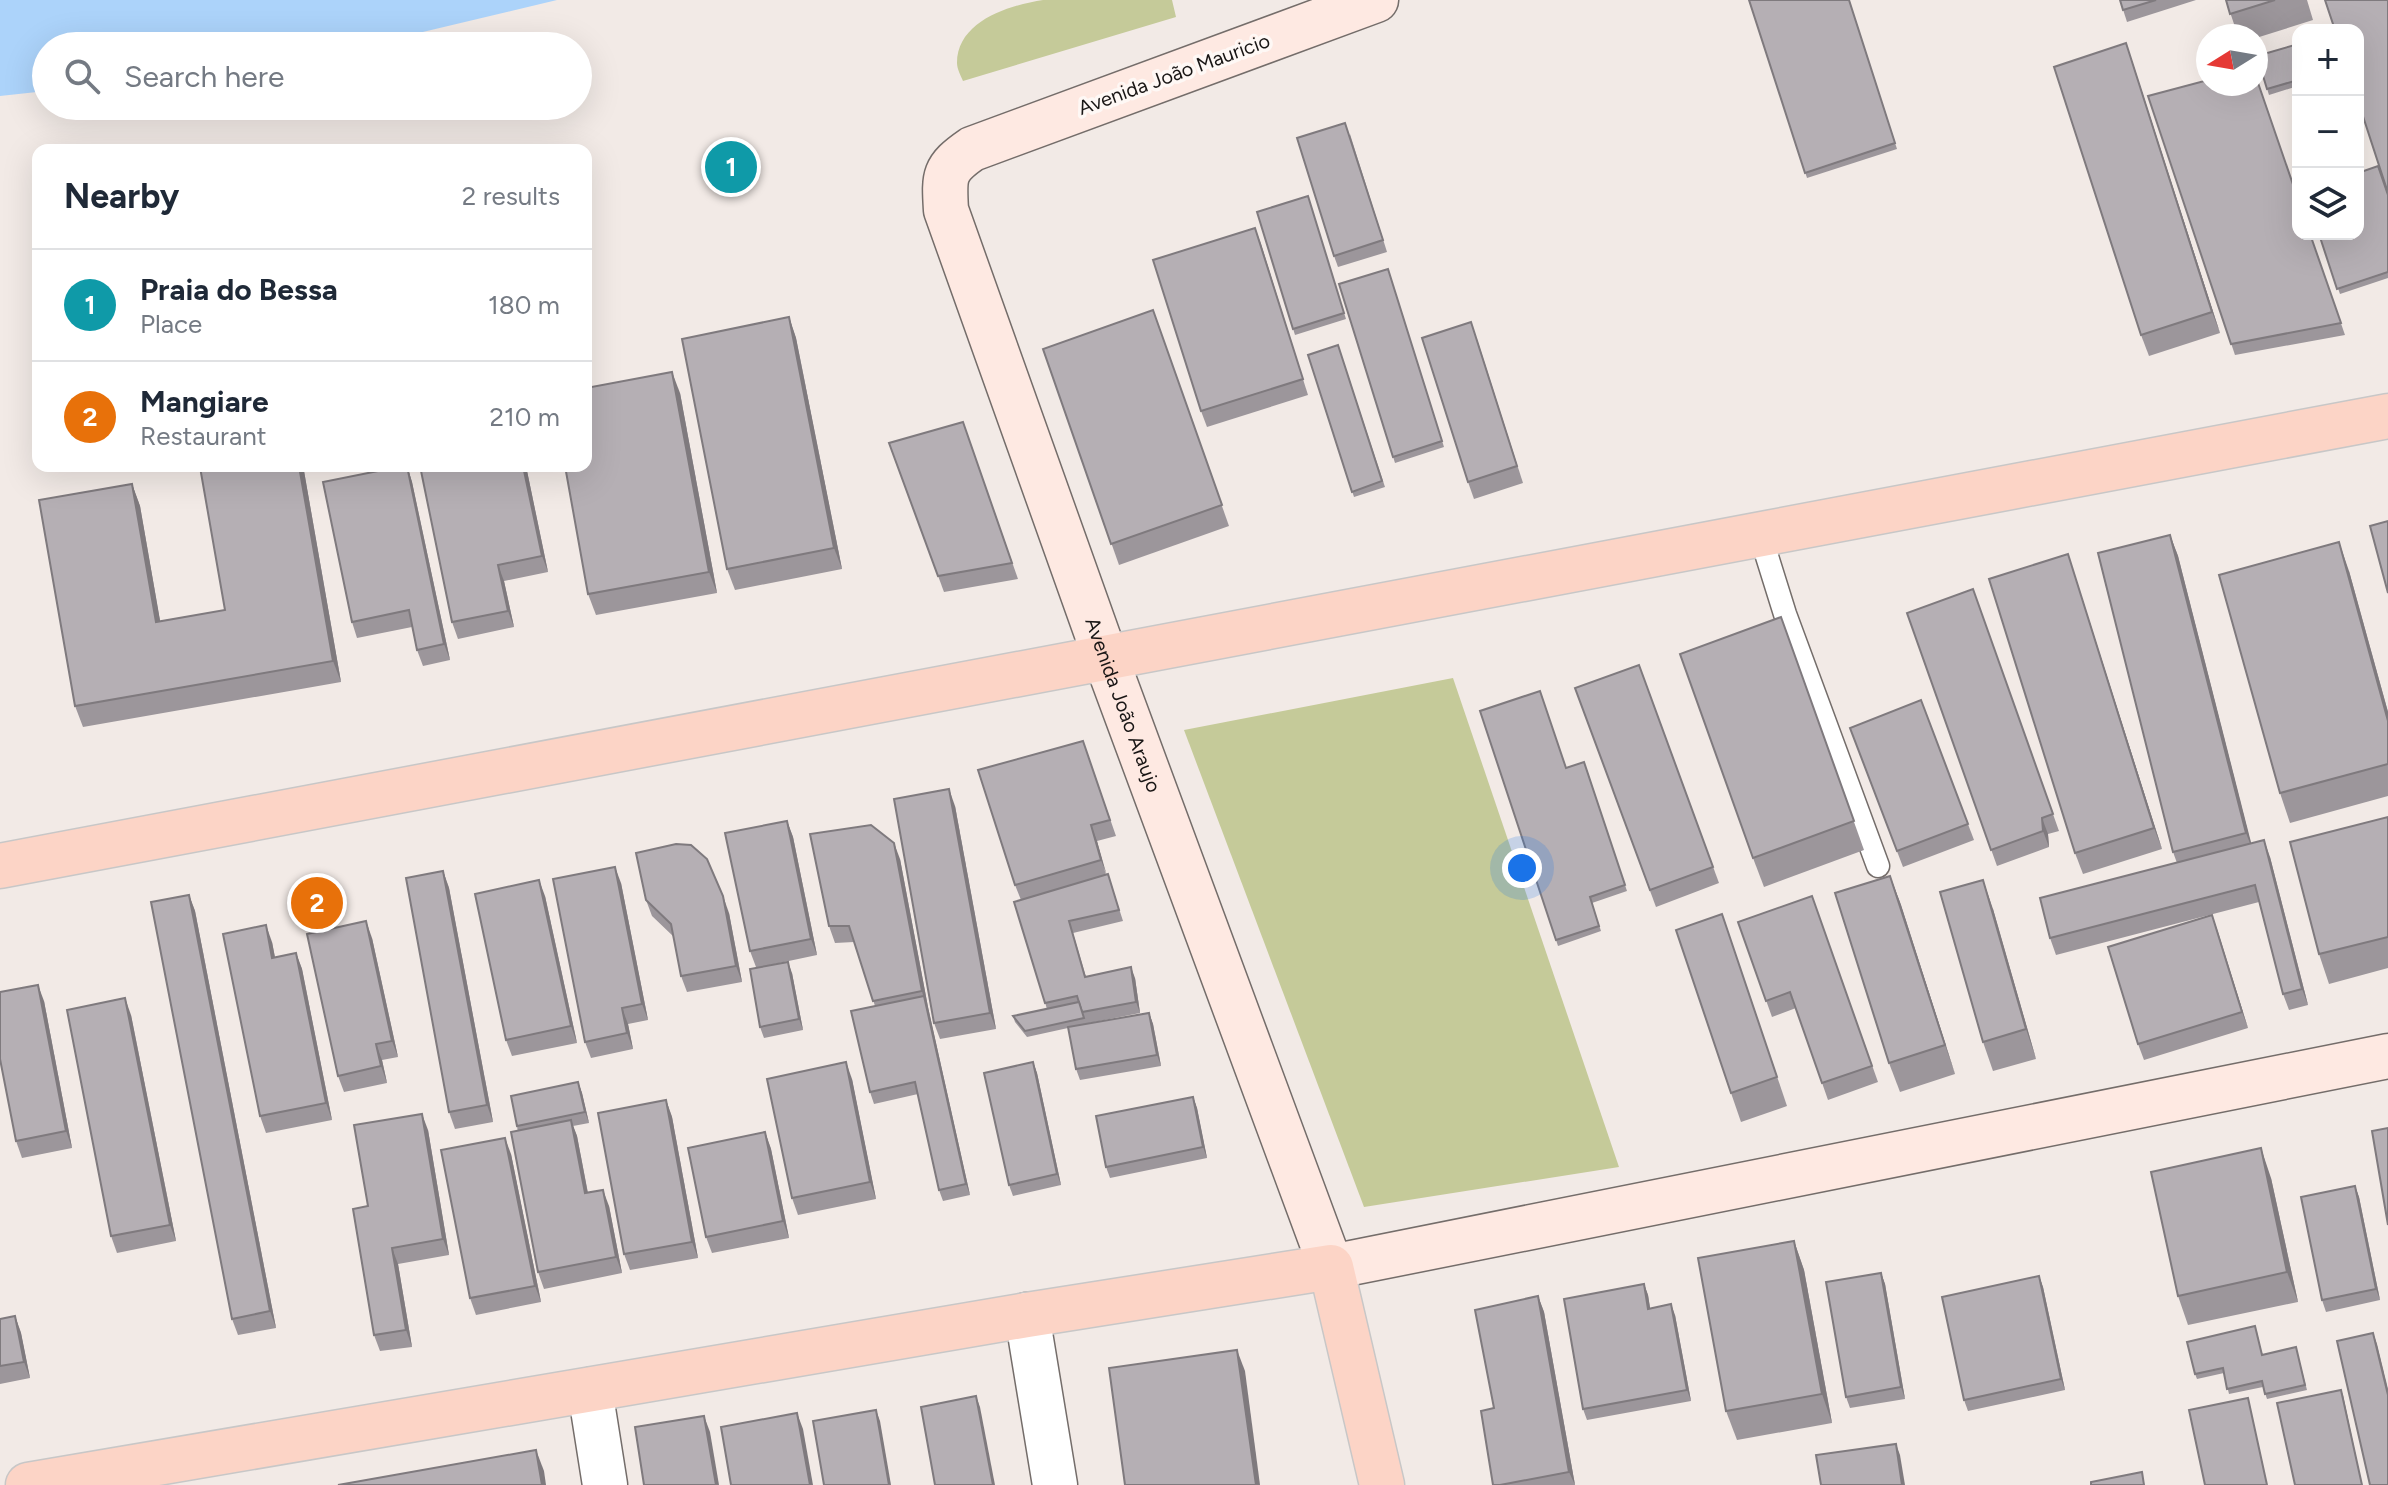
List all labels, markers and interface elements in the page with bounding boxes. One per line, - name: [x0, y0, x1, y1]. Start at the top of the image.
- north arrow: [2196, 24, 2268, 96]
- map controls: [2292, 24, 2364, 240]
- button: +: [2292, 24, 2364, 96]
- street label: Avenida João Mauricio: [1075, 28, 1273, 120]
- search box: [32, 32, 592, 120]
- icon: search: [60, 54, 104, 98]
- text: Search here: [124, 58, 284, 95]
- button: −: [2292, 96, 2364, 168]
- pin: 1: [705, 137, 757, 197]
- button: layers: [2292, 168, 2364, 240]
- text: Nearby: [64, 176, 179, 217]
- text: 2 results: [462, 180, 560, 212]
- text: Praia do Bessa: [140, 271, 338, 308]
- text: 1: [85, 289, 95, 321]
- text: 180 m: [488, 289, 560, 321]
- text: Place: [140, 308, 202, 340]
- text: Mangiare: [140, 383, 269, 420]
- text: 2: [82, 401, 98, 433]
- text: 210 m: [490, 401, 560, 433]
- text: Restaurant: [140, 420, 267, 452]
- street label: Avenida João Araujo: [1080, 614, 1166, 796]
- your location: [1502, 848, 1542, 888]
- pin: 2: [291, 873, 343, 933]

